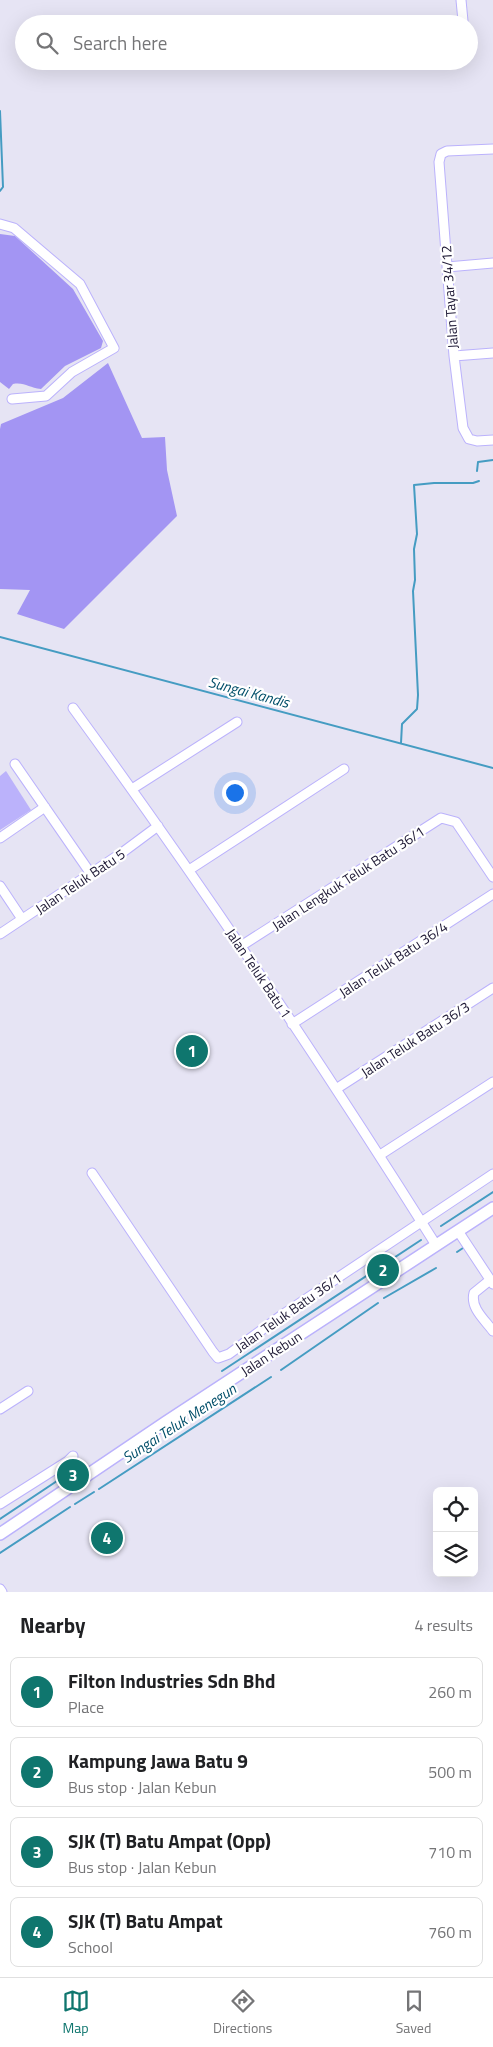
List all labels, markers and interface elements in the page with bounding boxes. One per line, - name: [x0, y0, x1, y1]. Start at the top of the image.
- search box: [15, 15, 478, 70]
- text: Search here: [73, 28, 167, 57]
- icon: search: [33, 29, 61, 57]
- street label: Jalan Tayar 34/12: [435, 245, 463, 349]
- water label: Sungai Kandis: [206, 670, 293, 714]
- your location: [222, 780, 248, 806]
- street label: Jalan Lengkuk Teluk Batu 36/1: [268, 821, 428, 935]
- street label: Jalan Teluk Batu 5: [31, 843, 129, 919]
- street label: Jalan Teluk Batu 36/4: [334, 916, 452, 1002]
- street label: Jalan Teluk Batu 1: [221, 924, 297, 1022]
- street label: Jalan Teluk Batu 36/3: [356, 996, 474, 1082]
- pin: 1: [176, 1032, 208, 1070]
- pin: 2: [367, 1251, 399, 1289]
- street label: Jalan Teluk Batu 36/1: [230, 1267, 346, 1357]
- street label: Jalan Kebun: [236, 1325, 306, 1381]
- water label: Sungai Teluk Menegun: [118, 1377, 241, 1469]
- pin: 3: [57, 1456, 89, 1494]
- map controls: [433, 1487, 478, 1577]
- button: locate: [433, 1487, 478, 1532]
- pin: 4: [91, 1519, 123, 1557]
- button: layers: [433, 1532, 478, 1577]
- text: Nearby: [20, 1609, 85, 1641]
- text: 4 results: [414, 1613, 473, 1637]
- text: Filton Industries Sdn Bhd: [68, 1666, 275, 1695]
- text: 1: [33, 1680, 41, 1704]
- text: 260 m: [428, 1680, 472, 1704]
- text: Place: [68, 1695, 104, 1719]
- text: Kampung Jawa Batu 9: [68, 1746, 248, 1775]
- text: 2: [33, 1760, 41, 1784]
- text: 500 m: [428, 1760, 472, 1784]
- text: Bus stop · Jalan Kebun: [68, 1775, 217, 1799]
- text: SJK (T) Batu Ampat (Opp): [68, 1826, 271, 1855]
- text: 3: [33, 1840, 41, 1864]
- text: 710 m: [428, 1840, 472, 1864]
- text: Bus stop · Jalan Kebun: [68, 1855, 217, 1879]
- text: SJK (T) Batu Ampat: [68, 1906, 223, 1935]
- text: 4: [33, 1920, 41, 1944]
- text: 760 m: [428, 1920, 472, 1944]
- text: School: [68, 1935, 113, 1959]
- tab: Map: [62, 1987, 90, 2038]
- tab: Directions: [213, 1987, 272, 2038]
- tab: Saved: [396, 1987, 431, 2038]

